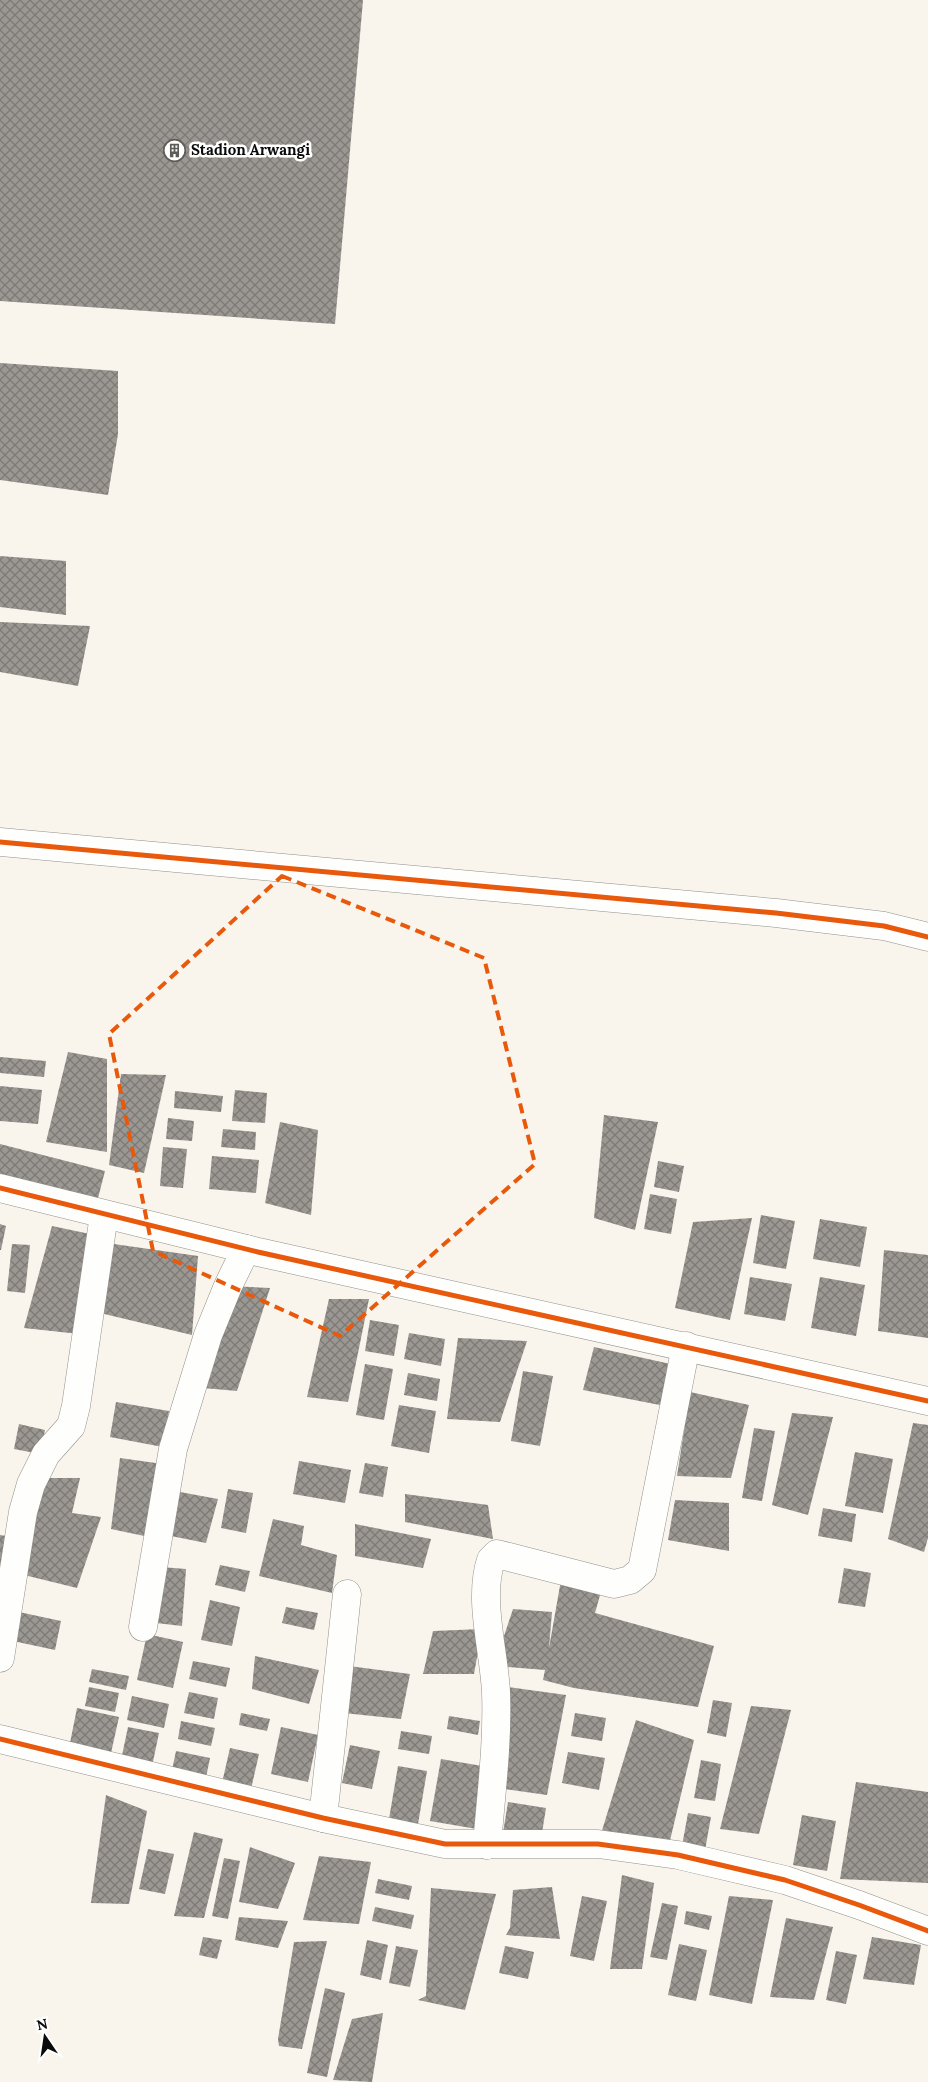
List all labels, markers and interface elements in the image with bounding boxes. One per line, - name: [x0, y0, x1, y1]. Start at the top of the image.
- building icon: Stadion Arwangi: [163, 138, 187, 162]
- place label: Stadion Arwangi: [191, 140, 310, 159]
- north arrow: [20, 2012, 70, 2062]
- text: N: [35, 2014, 50, 2034]

